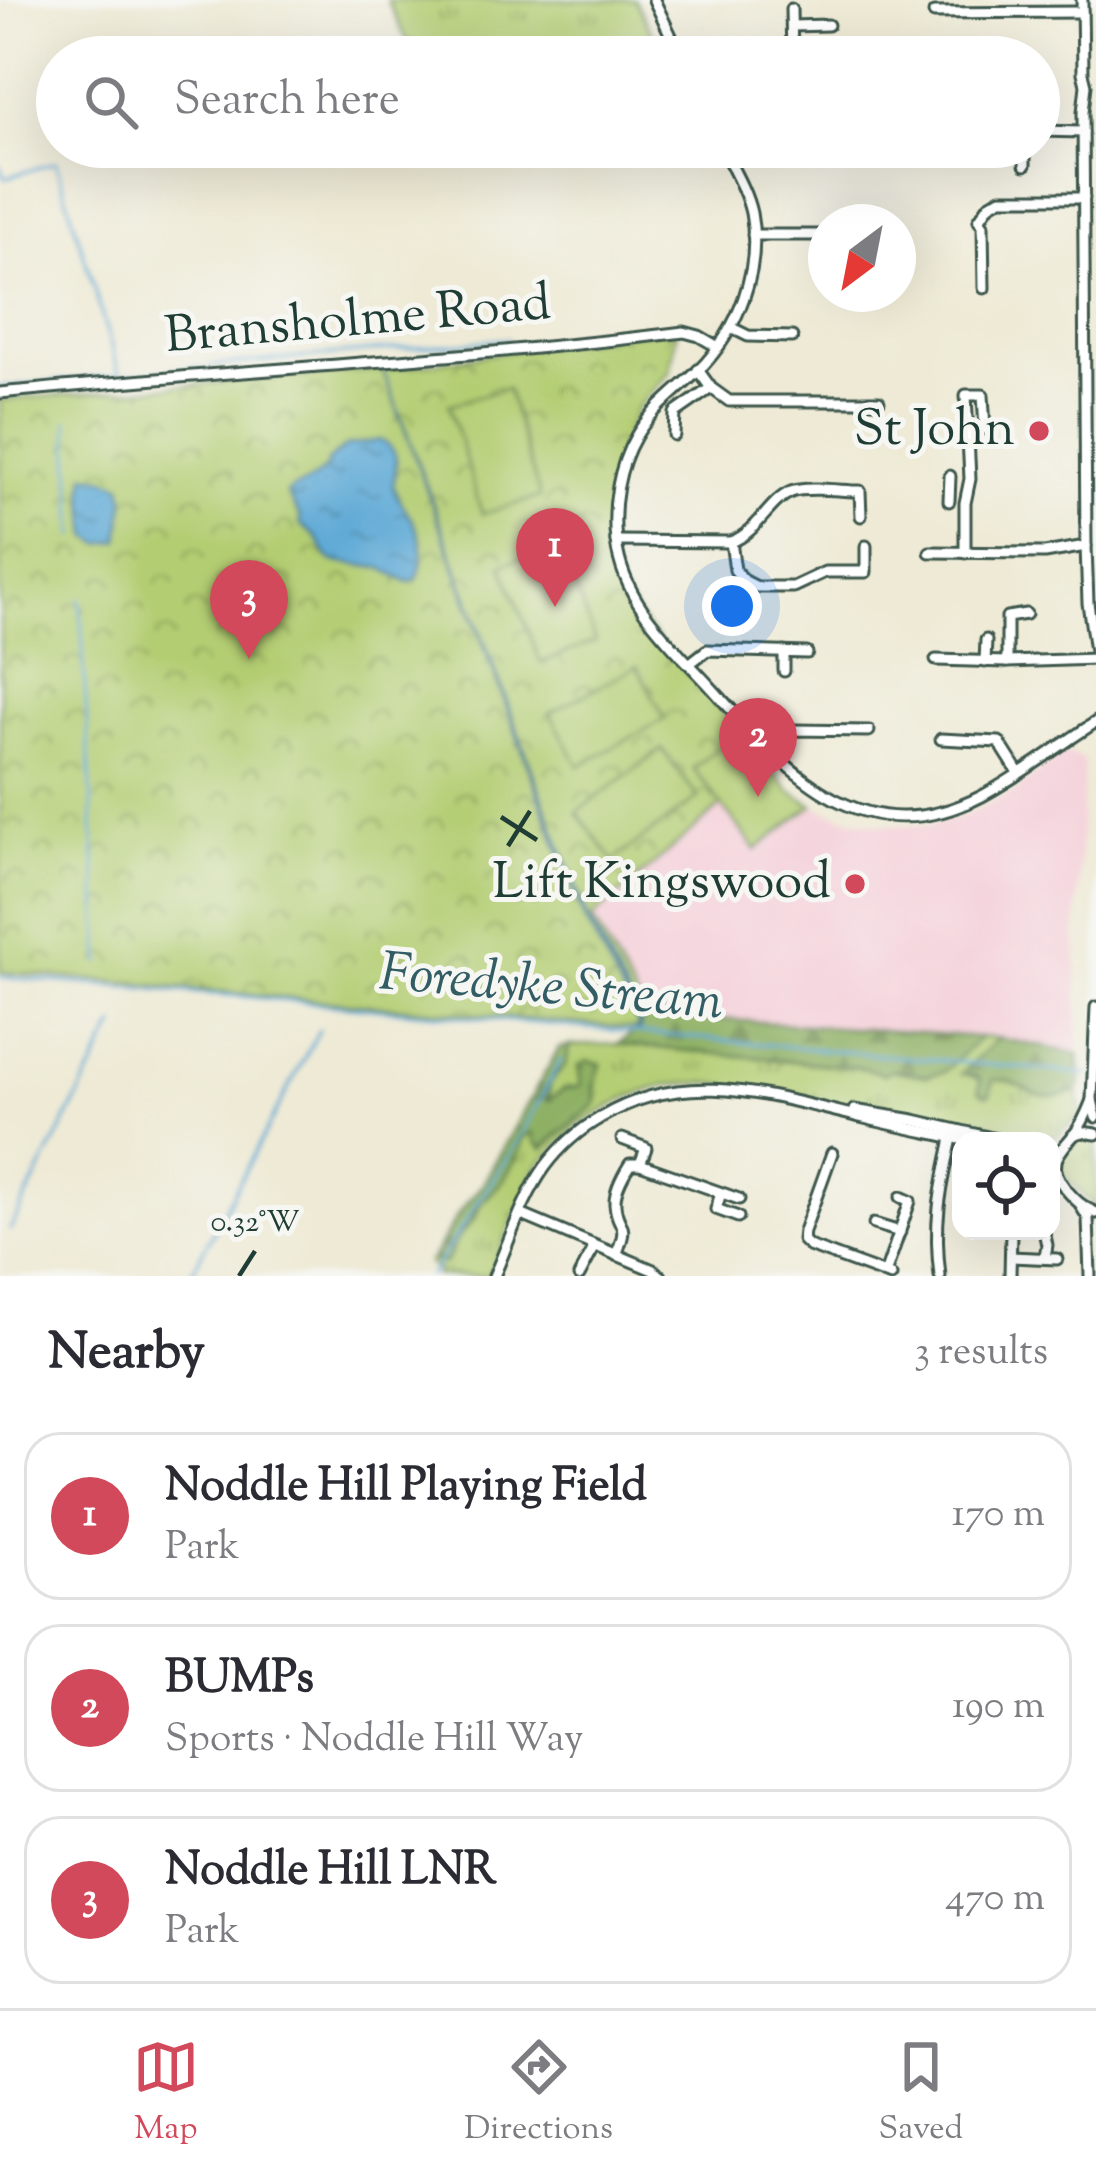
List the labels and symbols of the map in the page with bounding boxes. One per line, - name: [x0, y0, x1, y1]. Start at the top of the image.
- north arrow: [808, 204, 916, 312]
- street label: Bransholme Road: [162, 269, 554, 375]
- place label: St John: [854, 395, 1015, 468]
- marker: St John: [1026, 418, 1052, 444]
- pin: 1: [516, 508, 594, 607]
- pin: 3: [210, 560, 288, 659]
- your location: [702, 576, 762, 636]
- pin: 2: [719, 698, 797, 797]
- place label: Lift Kingswood: [493, 848, 831, 921]
- marker: Lift Kingswood: [842, 871, 868, 897]
- water label: Foredyke Stream: [376, 936, 726, 1044]
- text: 0.32°W: [210, 1202, 300, 1245]

